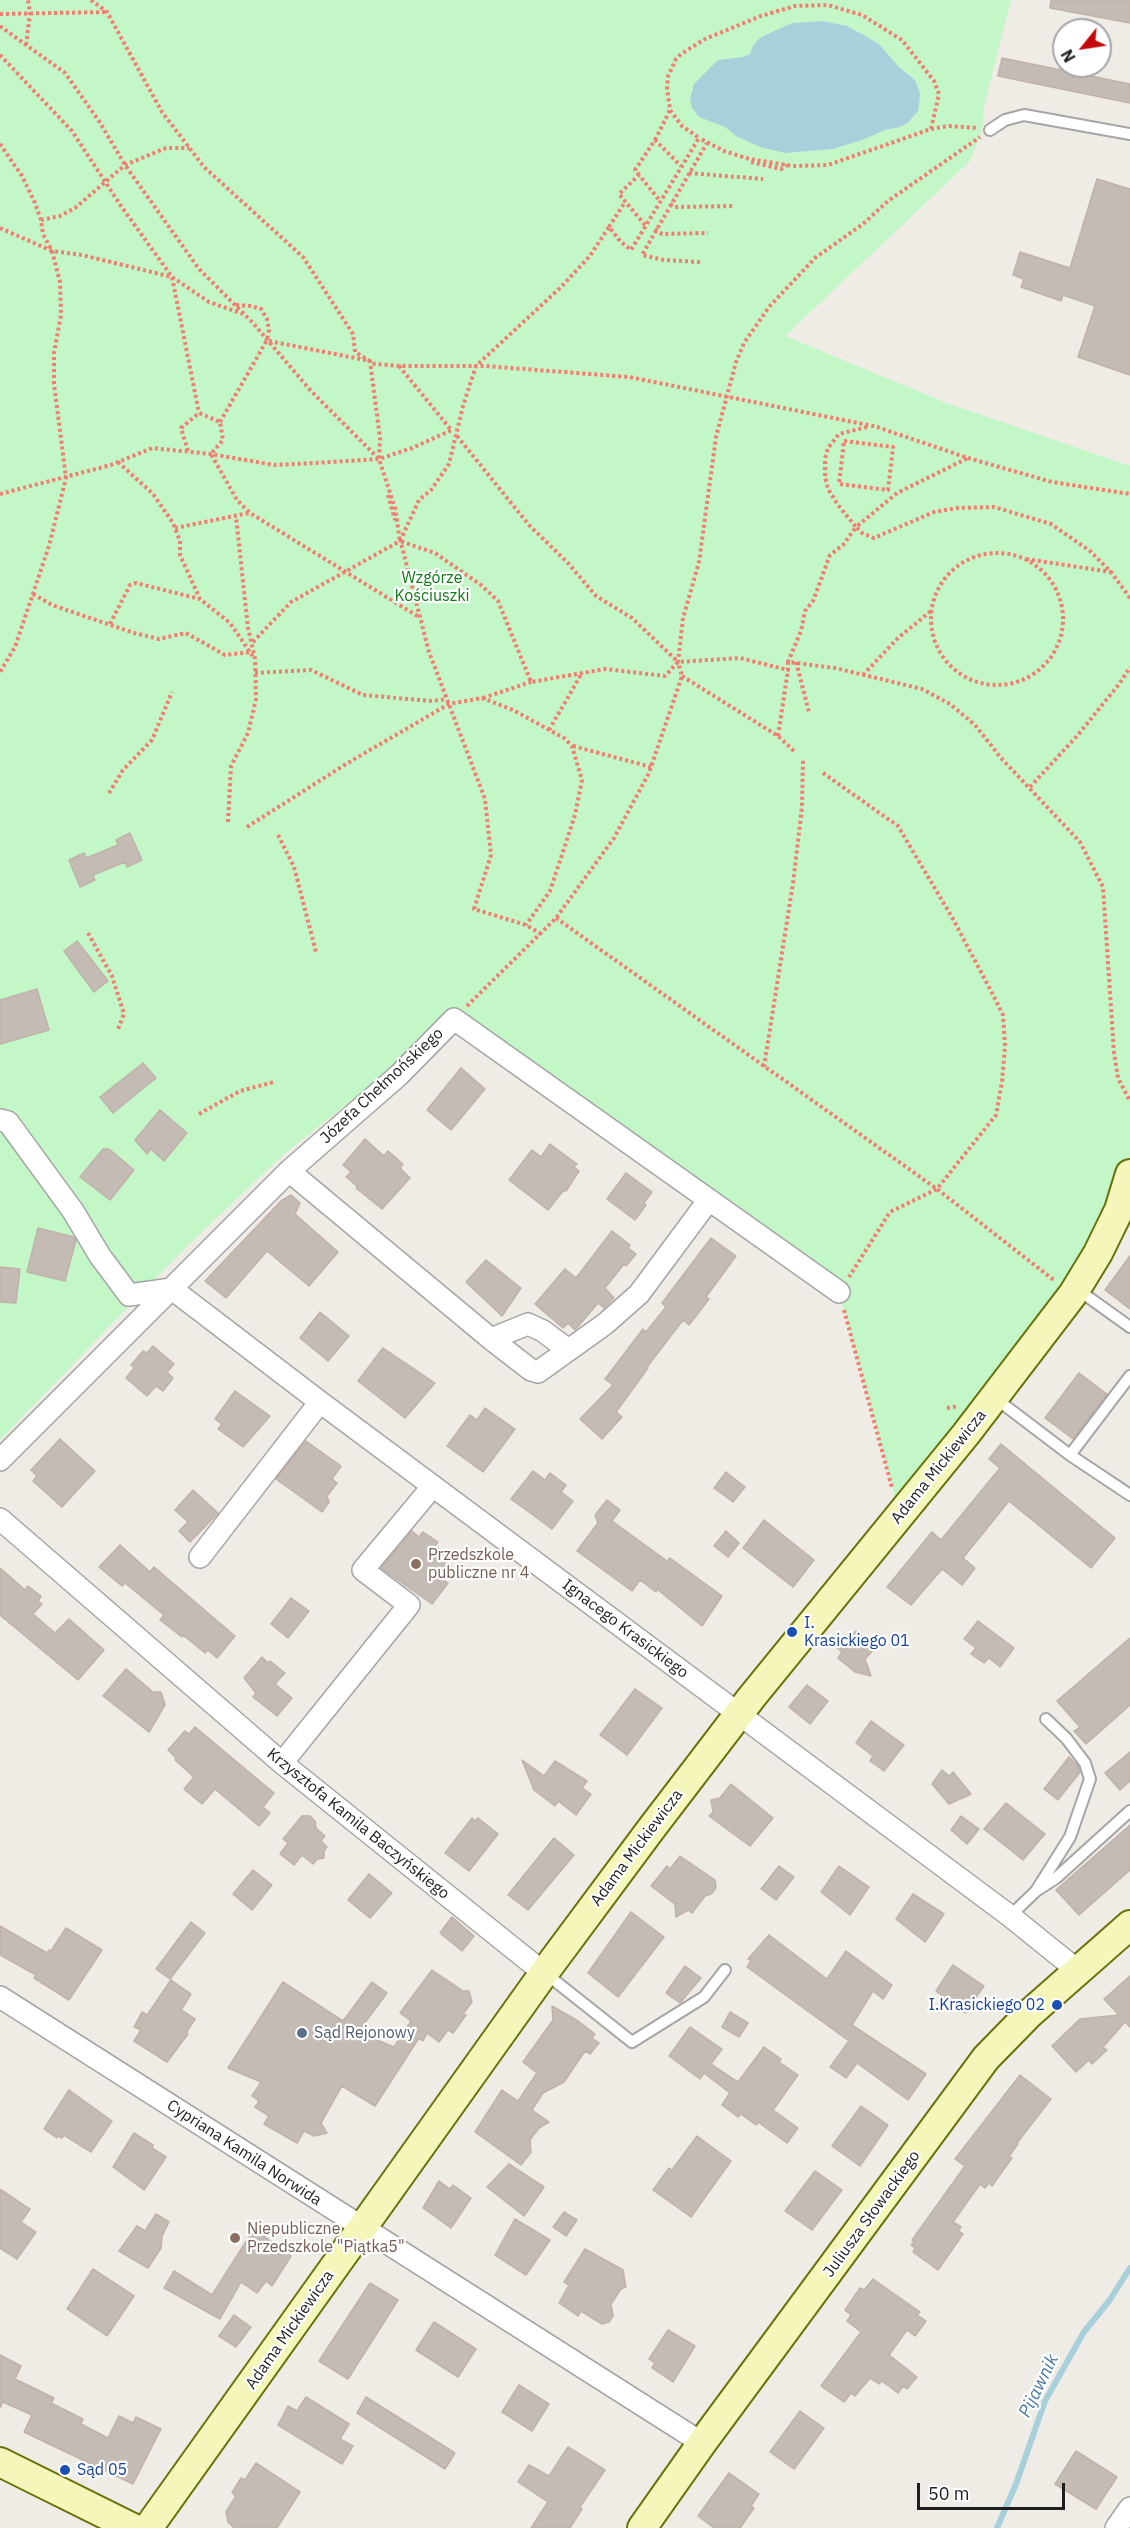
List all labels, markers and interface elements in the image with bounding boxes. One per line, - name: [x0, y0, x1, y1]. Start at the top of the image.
- north arrow: [1052, 18, 1112, 78]
- text: N: [1057, 46, 1080, 66]
- park label: Wzgórze Kościuszki: [394, 568, 470, 606]
- street label: Józefa Chełmońskiego: [317, 1024, 447, 1148]
- street label: Adama Mickiewicza: [887, 1406, 991, 1528]
- place label: Przedszkole publiczne nr 4: [428, 1545, 529, 1583]
- marker: Przedszkole publiczne nr 4: [409, 1557, 423, 1571]
- street label: Ignacego Krasickiego: [558, 1575, 692, 1683]
- place label: I. Krasickiego 01: [804, 1613, 910, 1651]
- marker: I. Krasickiego 01: [785, 1625, 799, 1639]
- street label: Krzysztofa Kamila Baczyńskiego: [263, 1744, 453, 1904]
- street label: Adama Mickiewicza: [587, 1786, 687, 1910]
- place label: I.Krasickiego 02: [929, 1995, 1045, 2015]
- marker: I.Krasickiego 02: [1050, 1998, 1064, 2012]
- place label: Sąd Rejonowy: [314, 2023, 415, 2043]
- marker: Sąd Rejonowy: [295, 2026, 309, 2040]
- street label: Cypriana Kamila Norwida: [163, 2096, 325, 2210]
- street label: Juliusza Słowackiego: [820, 2147, 924, 2281]
- place label: Niepubliczne Przedszkole "Piątka5": [247, 2219, 405, 2257]
- marker: Niepubliczne Przedszkole "Piątka5": [228, 2231, 242, 2245]
- street label: Adama Mickiewicza: [242, 2267, 338, 2393]
- water label: Pijawnik: [1014, 2351, 1064, 2421]
- place label: Sąd 05: [77, 2460, 127, 2480]
- marker: Sąd 05: [58, 2463, 72, 2477]
- scale bar: [920, 2471, 1068, 2509]
- text: 50 m: [928, 2482, 970, 2505]

